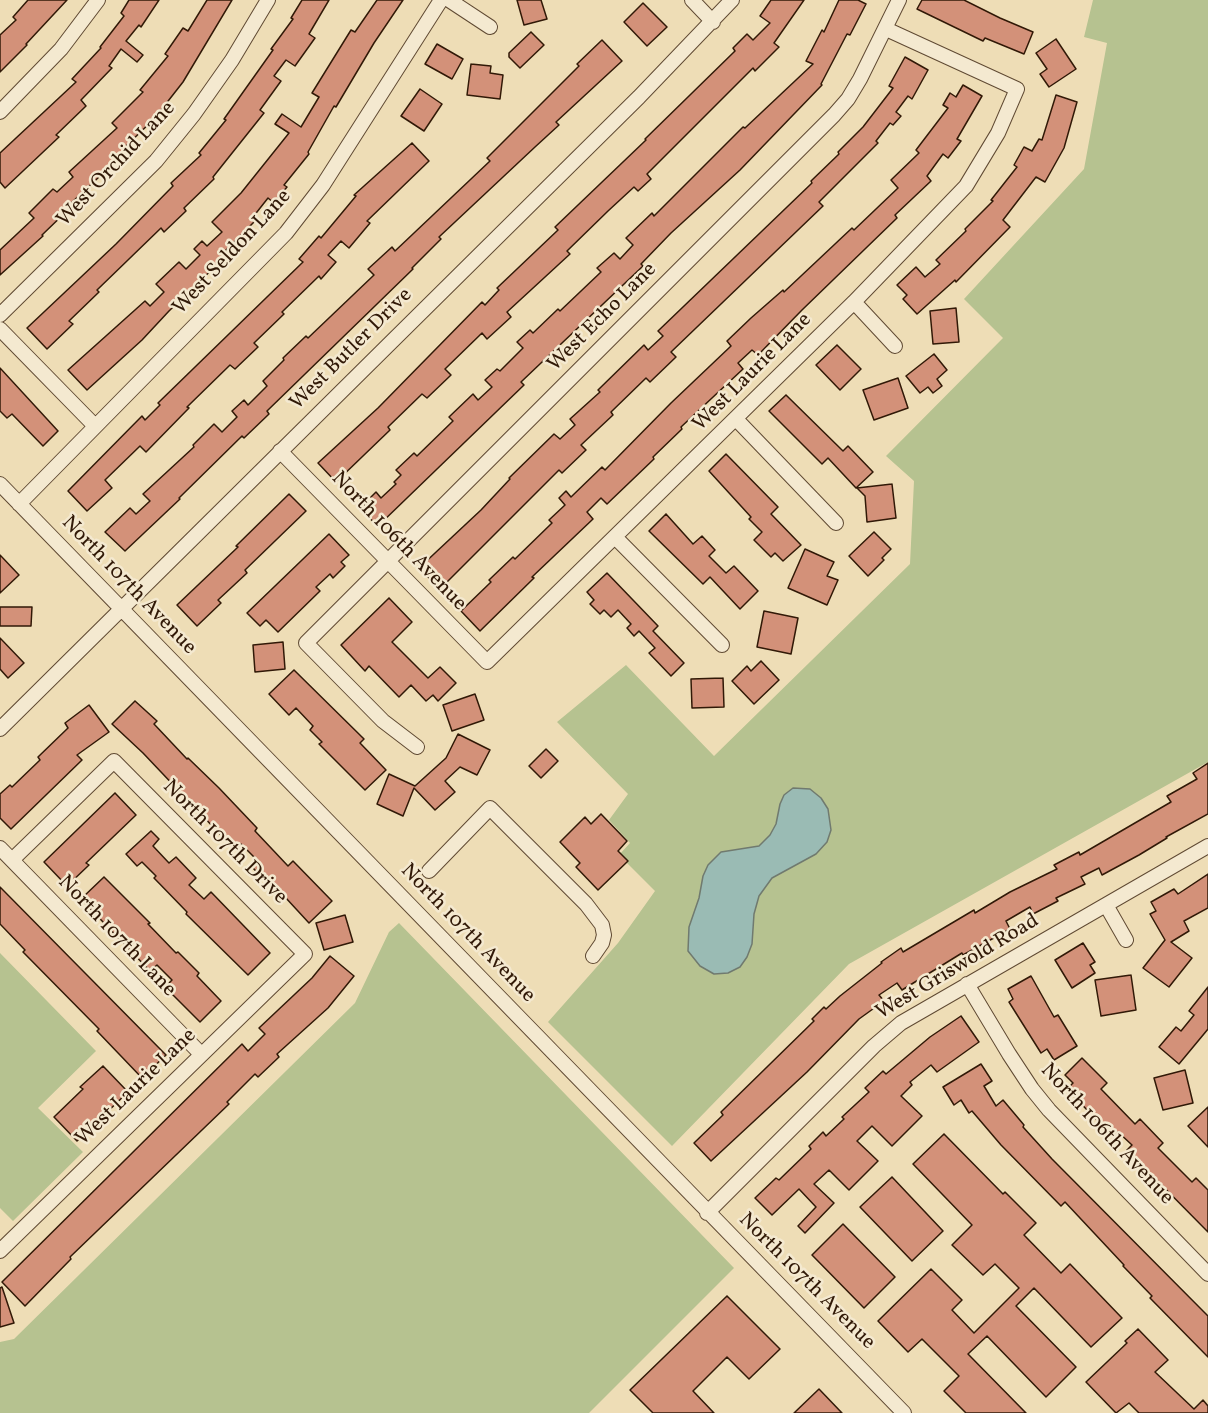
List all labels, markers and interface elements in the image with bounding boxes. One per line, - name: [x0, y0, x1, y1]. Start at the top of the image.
- street label: West Orchid Lane: [52, 97, 182, 233]
- street label: West Seldon Lane: [168, 185, 298, 321]
- street label: West Echo Lane: [543, 258, 663, 378]
- street label: West Butler Drive: [286, 284, 418, 416]
- street label: West Laurie Lane: [688, 308, 818, 438]
- street label: North 106th Avenue: [325, 467, 471, 617]
- street label: North 107th Avenue: [55, 511, 201, 661]
- street label: North 107th Drive: [156, 775, 292, 911]
- street label: North 107th Avenue: [394, 859, 540, 1009]
- street label: North 107th Lane: [52, 871, 180, 1003]
- street label: West Griswold Road: [872, 909, 1044, 1027]
- street label: West Laurie Lane: [71, 1024, 203, 1152]
- street label: North 106th Avenue: [1034, 1059, 1178, 1211]
- street label: North 107th Avenue: [732, 1208, 880, 1356]

